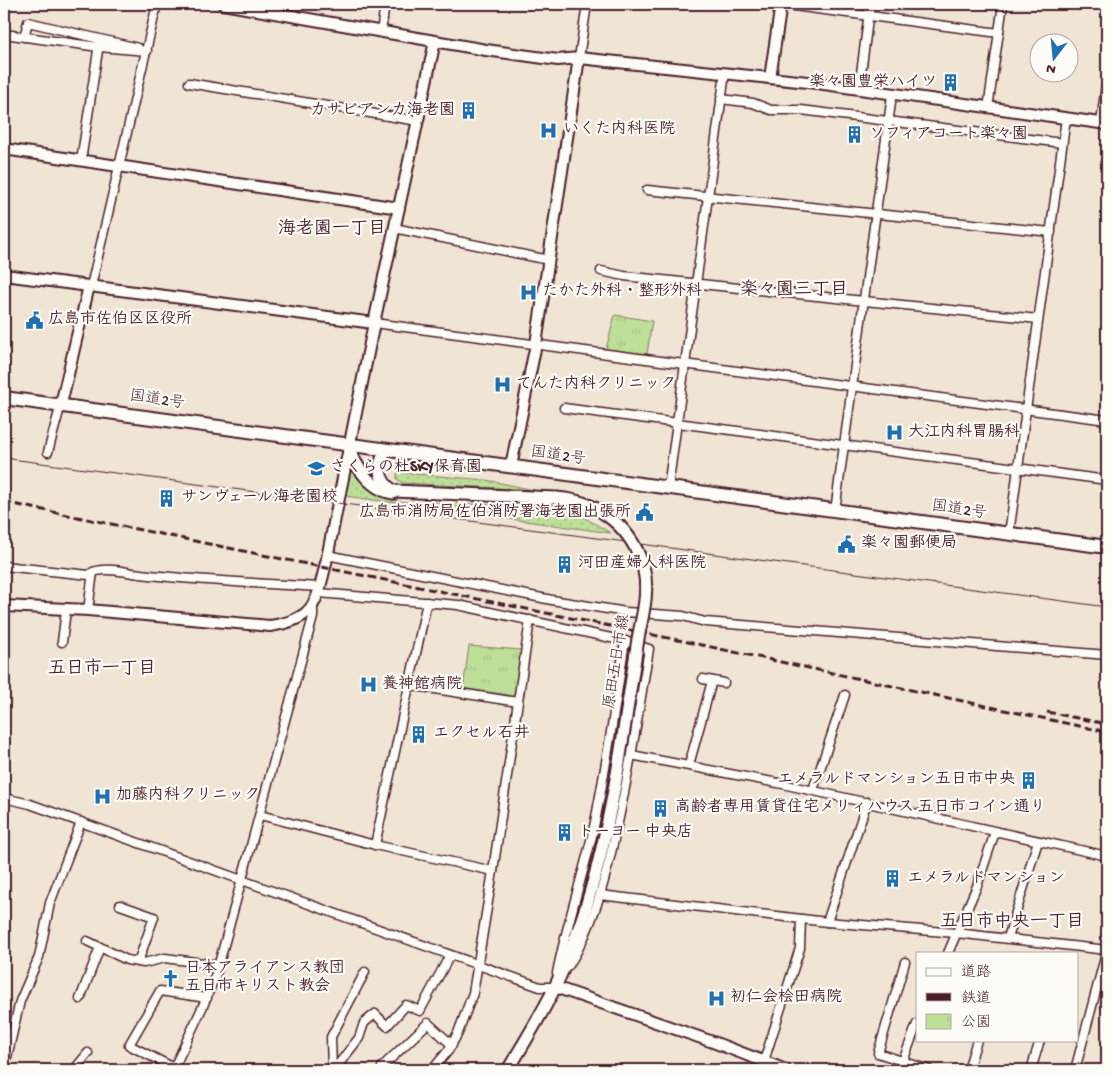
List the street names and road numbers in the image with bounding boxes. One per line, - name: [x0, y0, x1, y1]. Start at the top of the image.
- street label: 国道2号: [128, 387, 186, 414]
- street label: 国道2号: [529, 443, 587, 470]
- street label: 国道2号: [930, 497, 988, 524]
- street label: 原田五日市線: [599, 613, 635, 711]

